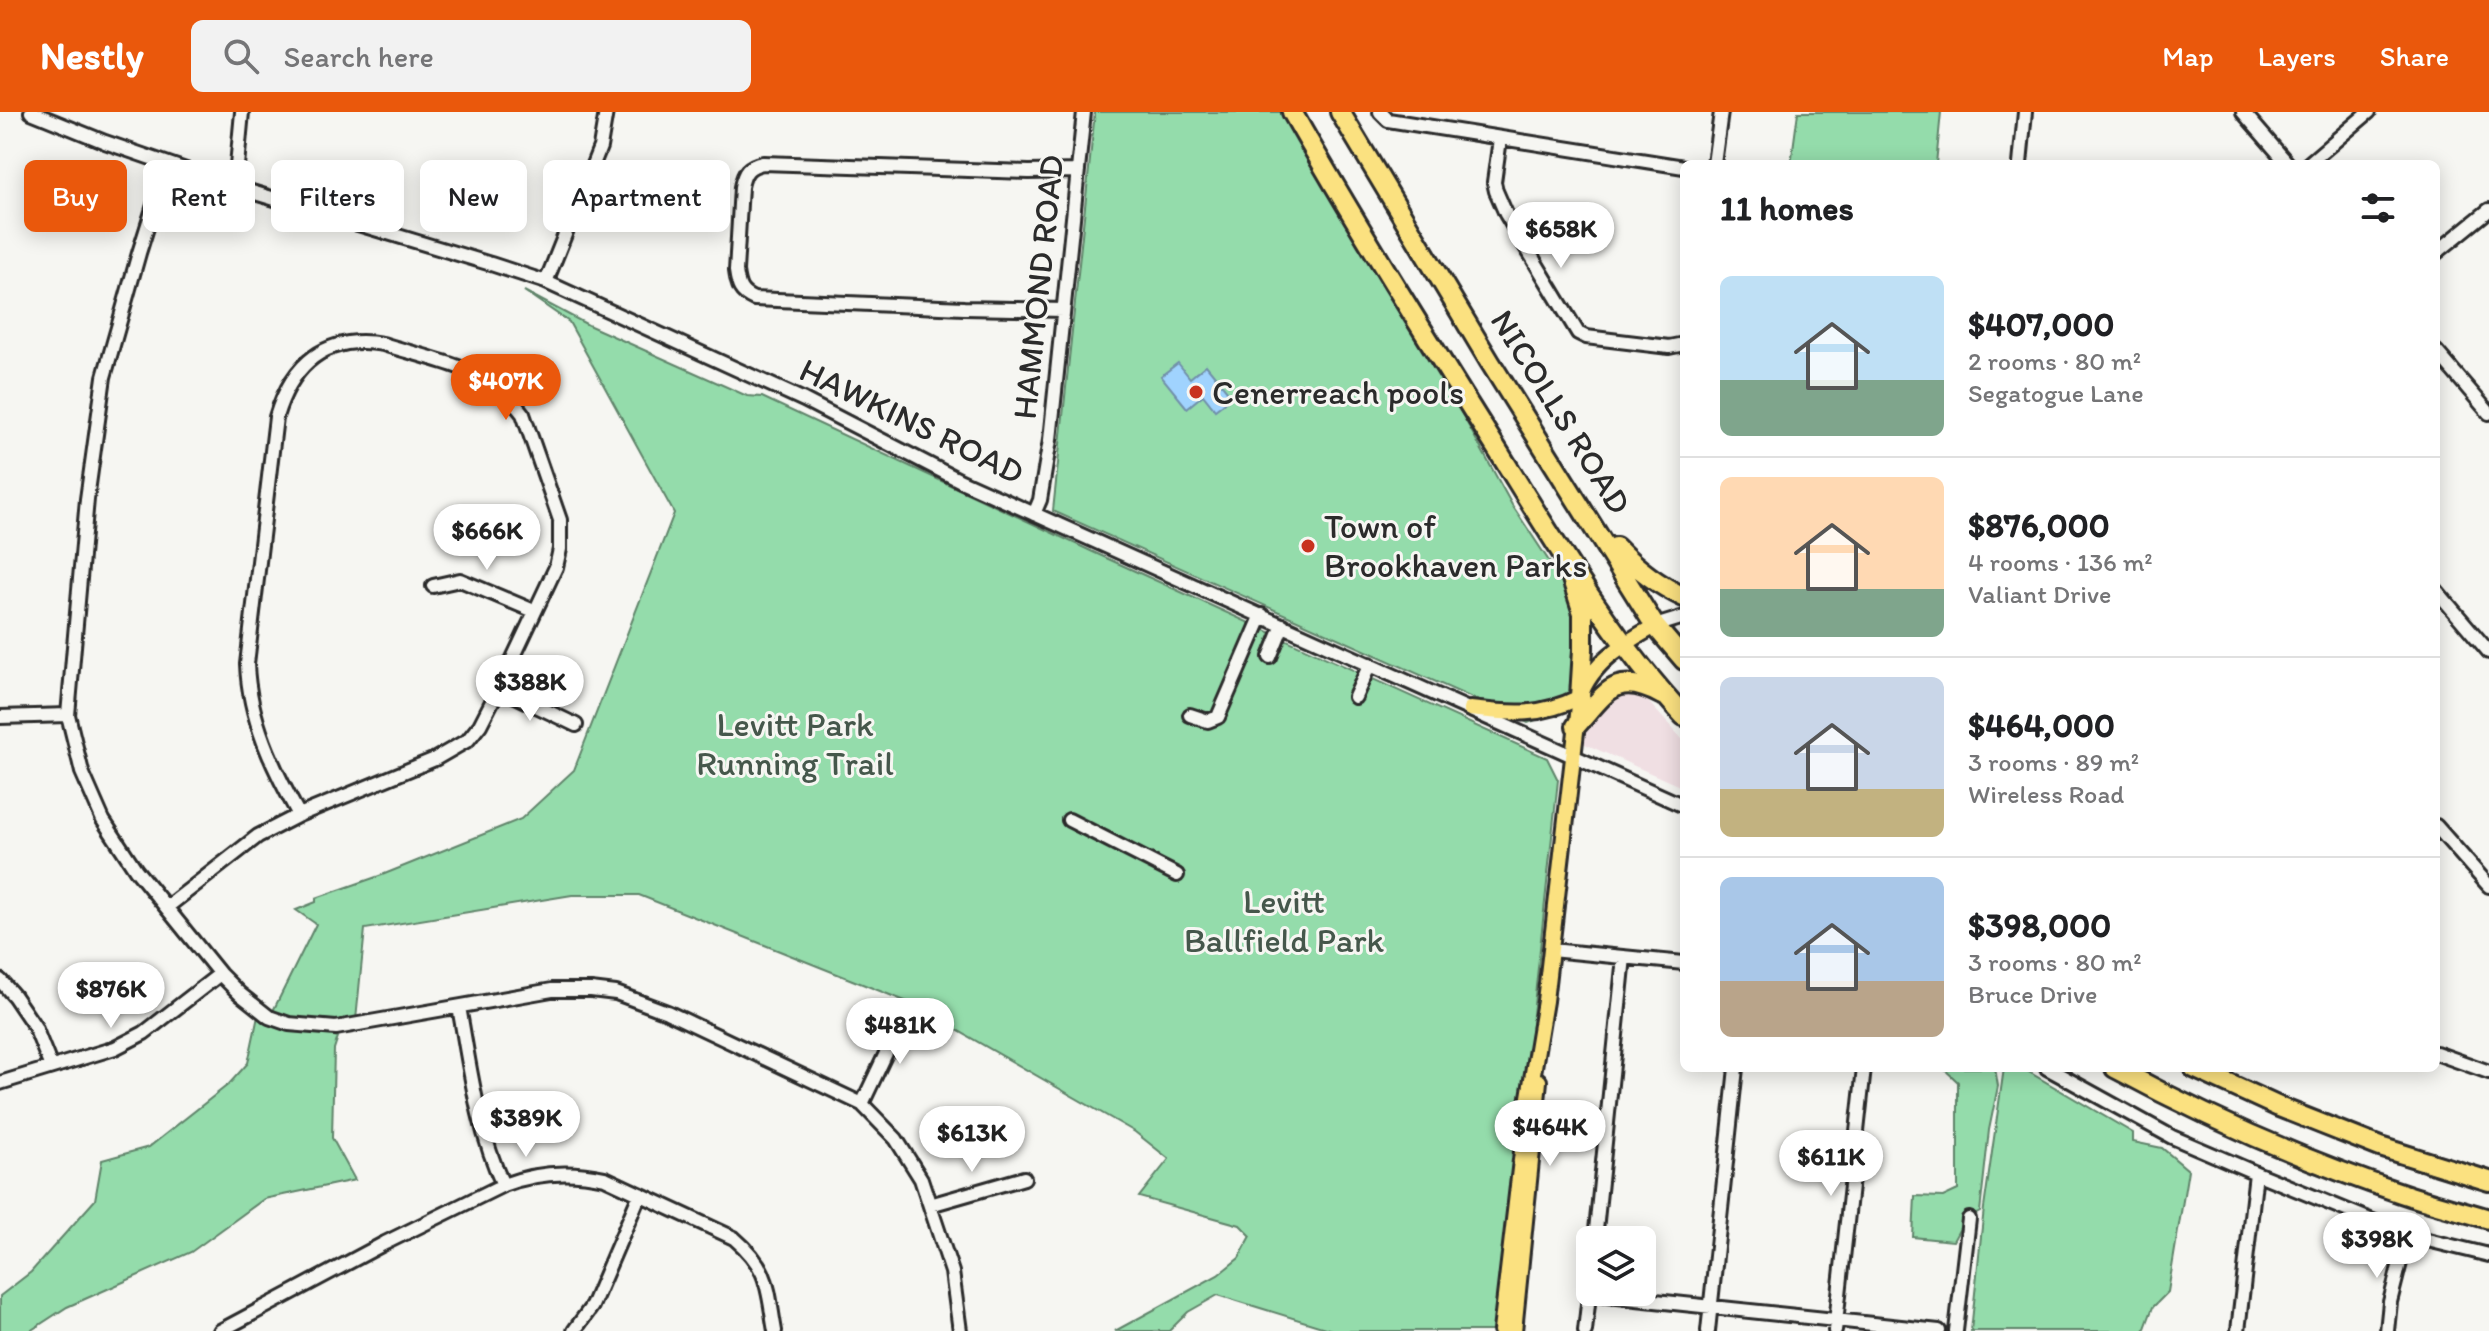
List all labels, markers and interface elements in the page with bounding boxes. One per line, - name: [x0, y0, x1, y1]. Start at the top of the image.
- search box: [191, 20, 751, 92]
- text: Nestly: [40, 33, 143, 79]
- icon: search: [219, 34, 263, 78]
- text: Search here: [283, 38, 434, 75]
- text: Map: [2162, 39, 2214, 73]
- text: Layers: [2258, 39, 2336, 73]
- text: Share: [2380, 39, 2449, 73]
- street label: HAMMOND ROAD: [1004, 153, 1072, 421]
- chip: Buy: [24, 160, 127, 232]
- chip: Rent: [143, 160, 255, 232]
- chip: Filters: [271, 160, 404, 232]
- chip: New: [420, 160, 527, 232]
- chip: Apartment: [543, 160, 730, 232]
- icon: filters: [2356, 186, 2400, 230]
- text: 11 homes: [1720, 188, 1854, 229]
- pin: $658K: [1505, 202, 1617, 270]
- text: $658K: [1525, 212, 1597, 244]
- street label: NICOLLS ROAD: [1482, 302, 1640, 522]
- text: $407,000: [1968, 304, 2114, 345]
- icon: home: [1784, 308, 1880, 404]
- text: 2 rooms · 80 m²: [1968, 345, 2141, 377]
- street label: HAWKINS ROAD: [793, 349, 1031, 493]
- pin: $407K: [450, 354, 562, 422]
- text: $407K: [469, 364, 543, 396]
- place label: Cenerreach pools: [1212, 372, 1464, 413]
- text: Segatogue Lane: [1968, 377, 2144, 409]
- marker: Cenerreach pools: [1187, 383, 1205, 401]
- pin: $666K: [431, 504, 543, 572]
- text: $876,000: [1968, 505, 2110, 546]
- place label: Town of Brookhaven Parks: [1324, 506, 1587, 586]
- icon: home: [1784, 509, 1880, 605]
- text: $666K: [451, 514, 523, 546]
- marker: Town of Brookhaven Parks: [1299, 537, 1317, 555]
- text: 4 rooms · 136 m²: [1968, 546, 2153, 578]
- text: Valiant Drive: [1968, 578, 2111, 610]
- pin: $388K: [474, 655, 586, 723]
- text: $388K: [494, 665, 566, 697]
- park label: Levitt Park Running Trail: [696, 704, 894, 784]
- text: $464,000: [1968, 705, 2115, 746]
- icon: home: [1784, 709, 1880, 805]
- text: 3 rooms · 89 m²: [1968, 746, 2139, 778]
- text: Wireless Road: [1968, 778, 2124, 810]
- park label: Levitt Ballfield Park: [1184, 881, 1384, 961]
- text: $398,000: [1968, 905, 2111, 946]
- icon: home: [1784, 909, 1880, 1005]
- text: 3 rooms · 80 m²: [1968, 946, 2142, 978]
- pin: $876K: [55, 962, 167, 1030]
- text: $876K: [76, 972, 146, 1004]
- text: Bruce Drive: [1968, 978, 2097, 1010]
- pin: $481K: [844, 998, 956, 1066]
- text: $481K: [864, 1008, 936, 1040]
- pin: $389K: [470, 1091, 582, 1159]
- pin: $464K: [1494, 1100, 1606, 1168]
- text: $389K: [490, 1101, 562, 1133]
- pin: $613K: [916, 1106, 1028, 1174]
- text: $464K: [1513, 1110, 1587, 1142]
- text: $613K: [937, 1116, 1007, 1148]
- pin: $611K: [1775, 1130, 1887, 1198]
- text: $611K: [1797, 1140, 1865, 1172]
- pin: $398K: [2321, 1212, 2433, 1280]
- text: $398K: [2341, 1222, 2413, 1254]
- map controls: [1576, 1226, 1656, 1306]
- button: layers: [1576, 1226, 1656, 1306]

